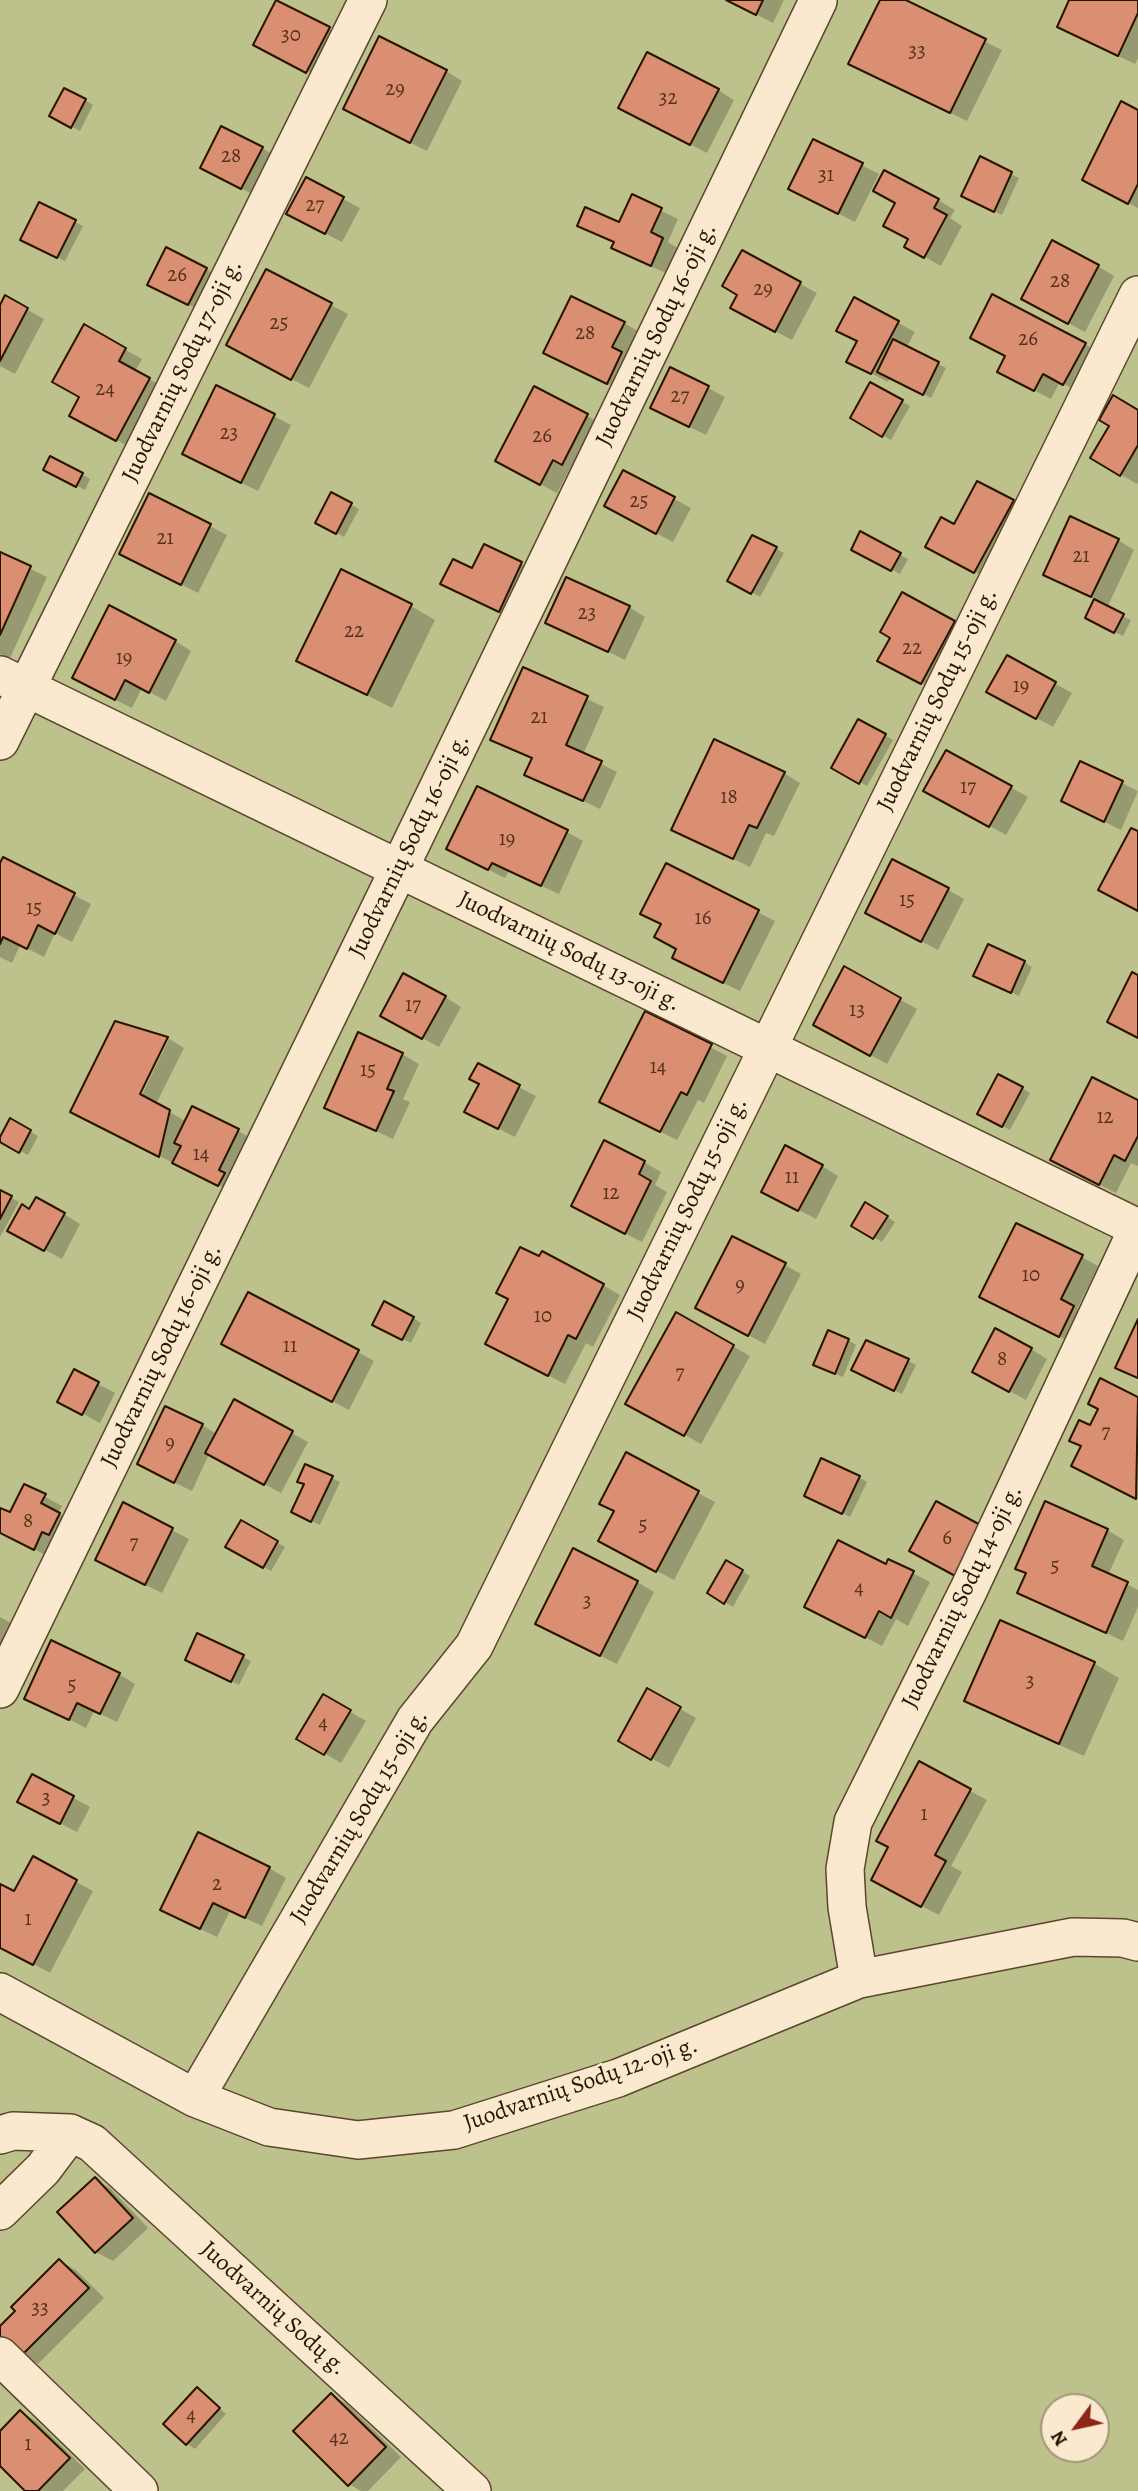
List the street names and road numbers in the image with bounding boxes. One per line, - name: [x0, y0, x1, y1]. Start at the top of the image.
- street label: Juodvarnių Sodų 16-oji g.: [590, 218, 724, 452]
- street label: Juodvarnių Sodų 17-oji g.: [117, 255, 249, 487]
- street label: Juodvarnių Sodų 15-oji g.: [871, 584, 1005, 816]
- street label: Juodvarnių Sodų 16-oji g.: [343, 729, 477, 963]
- street label: Juodvarnių Sodų 13-oji g.: [453, 886, 685, 1018]
- street label: Juodvarnių Sodų 15-oji g.: [621, 1093, 755, 1325]
- street label: Juodvarnių Sodų 16-oji g.: [95, 1239, 229, 1473]
- street label: Juodvarnių Sodų 14-oji g.: [896, 1481, 1030, 1713]
- street label: Juodvarnių Sodų 15-oji g.: [285, 1705, 435, 1929]
- street label: Juodvarnių Sodų 12-oji g.: [460, 2031, 702, 2139]
- street label: Juodvarnių Sodų g.: [194, 2236, 352, 2382]

